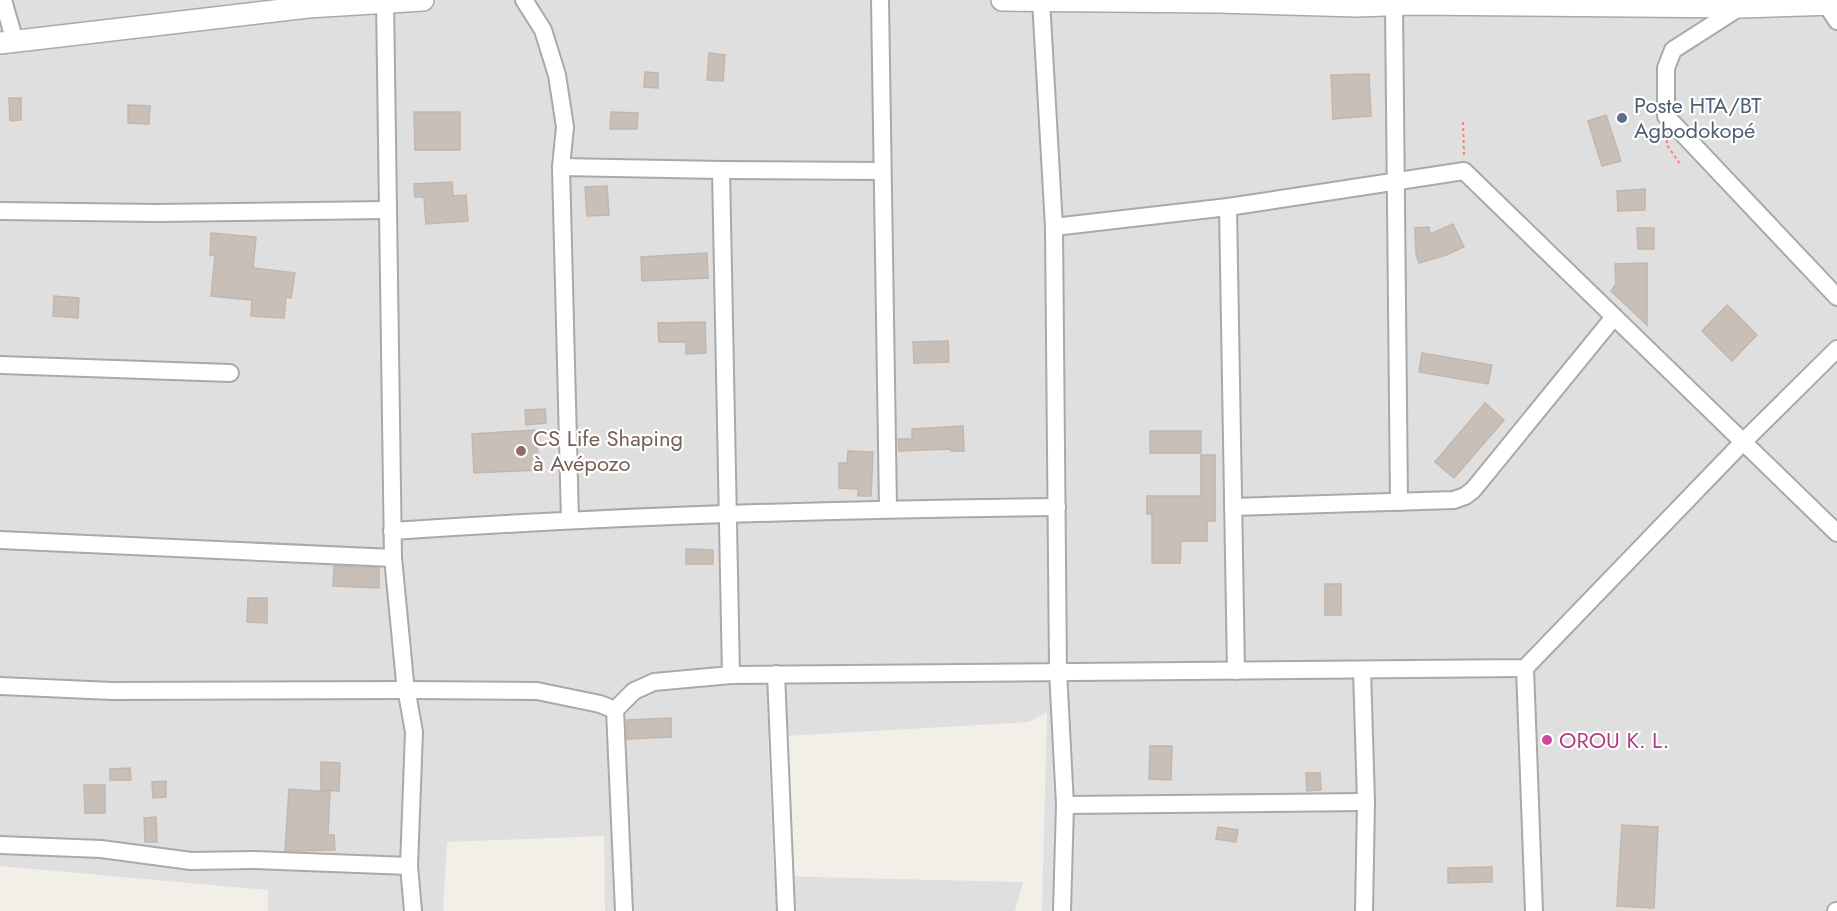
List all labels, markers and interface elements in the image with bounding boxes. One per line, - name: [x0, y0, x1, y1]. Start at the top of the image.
- place label: Poste HTA/BT Agbodokopé: [1634, 89, 1762, 146]
- marker: Poste HTA/BT Agbodokopé: [1615, 111, 1629, 125]
- place label: CS Life Shaping à Avépozo: [533, 422, 683, 479]
- marker: CS Life Shaping à Avépozo: [514, 444, 528, 458]
- place label: OROU K. L.: [1559, 724, 1669, 756]
- marker: OROU K. L.: [1540, 733, 1554, 747]

